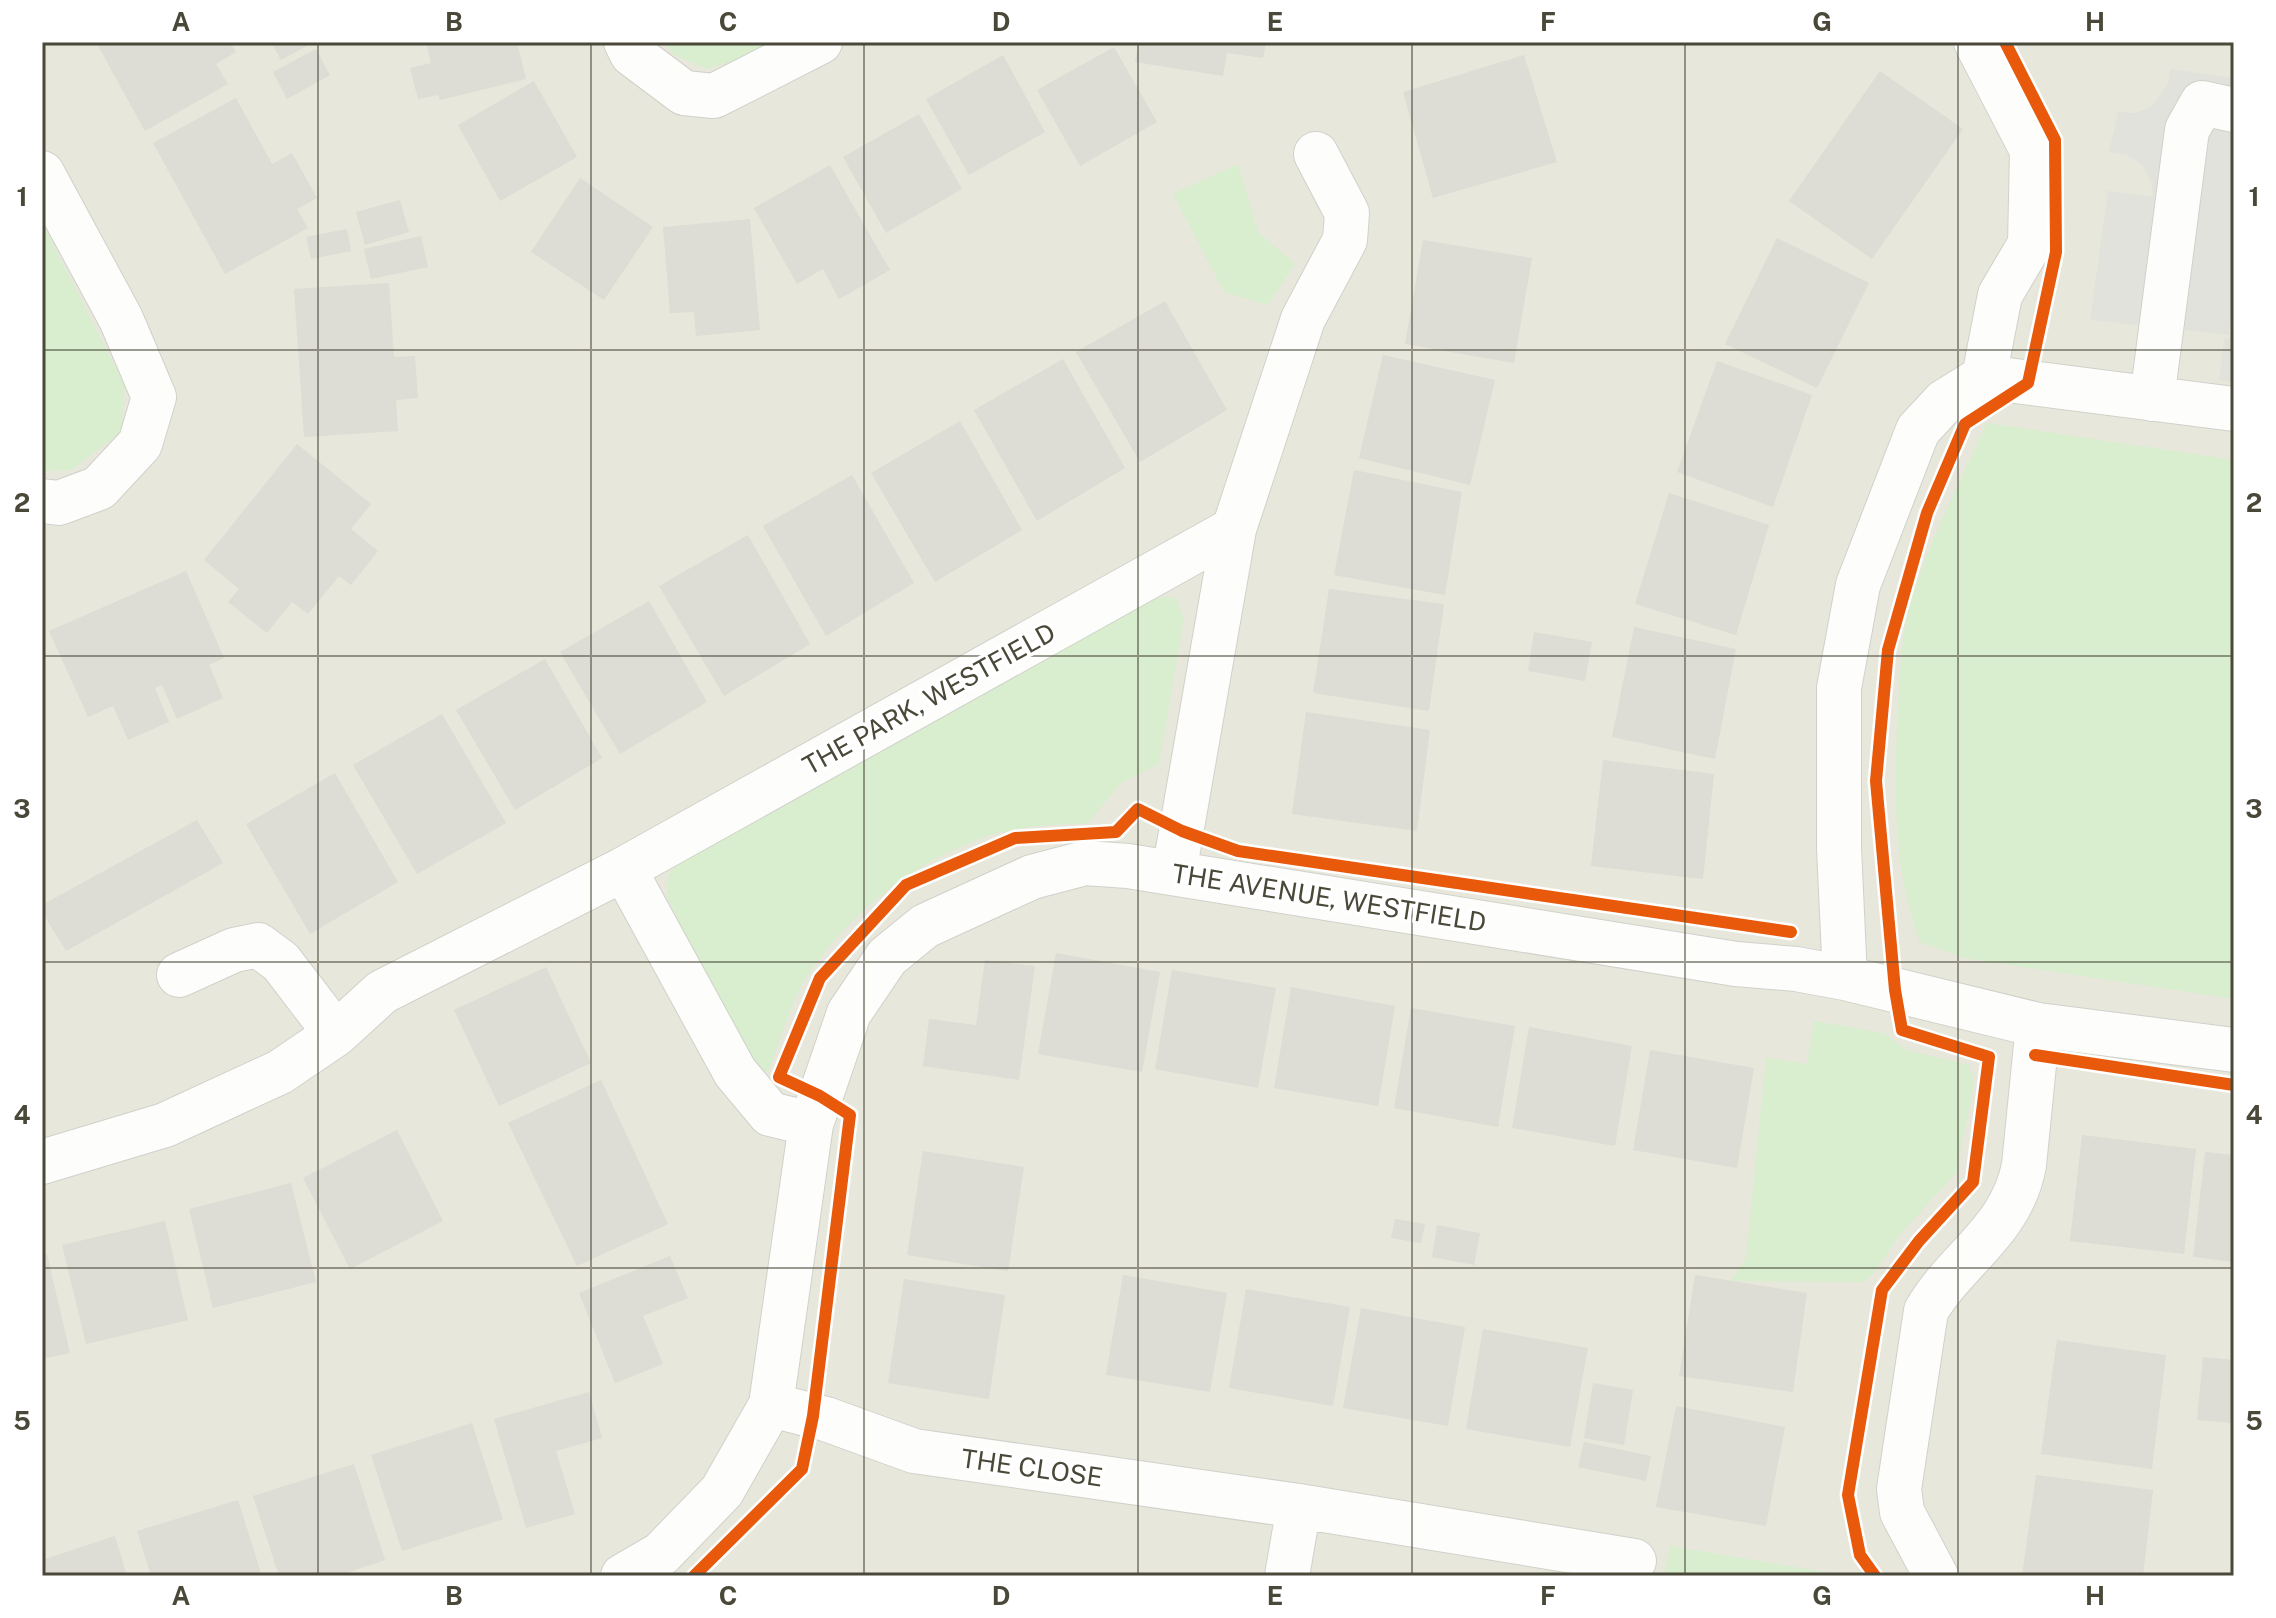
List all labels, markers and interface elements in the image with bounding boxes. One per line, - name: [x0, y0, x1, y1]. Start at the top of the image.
- text: A: [172, 6, 191, 37]
- text: B: [445, 6, 463, 37]
- text: C: [719, 6, 737, 37]
- text: D: [992, 6, 1010, 37]
- text: E: [1267, 6, 1283, 37]
- text: F: [1540, 6, 1556, 37]
- text: G: [1812, 6, 1832, 37]
- text: H: [2085, 6, 2105, 37]
- text: 1: [16, 181, 28, 212]
- text: 1: [2248, 181, 2260, 212]
- text: 2: [14, 487, 30, 518]
- text: 2: [2246, 487, 2262, 518]
- street label: THE PARK, WESTFIELD: [797, 616, 1060, 781]
- text: 3: [13, 793, 31, 824]
- text: 3: [2245, 793, 2263, 824]
- street label: THE AVENUE, WESTFIELD: [1170, 857, 1488, 938]
- text: 4: [13, 1099, 31, 1130]
- text: 4: [2245, 1099, 2263, 1130]
- text: 5: [13, 1405, 31, 1436]
- text: 5: [2245, 1405, 2263, 1436]
- street label: THE CLOSE: [959, 1442, 1105, 1493]
- text: A: [172, 1580, 191, 1611]
- text: B: [445, 1580, 463, 1611]
- text: C: [719, 1580, 737, 1611]
- text: D: [992, 1580, 1010, 1611]
- text: E: [1267, 1580, 1283, 1611]
- text: F: [1540, 1580, 1556, 1611]
- text: G: [1812, 1580, 1832, 1611]
- text: H: [2085, 1580, 2105, 1611]

